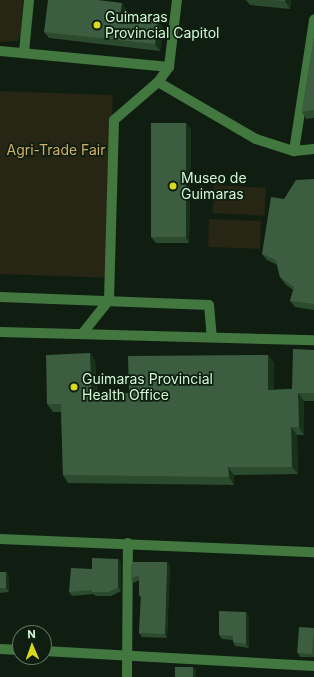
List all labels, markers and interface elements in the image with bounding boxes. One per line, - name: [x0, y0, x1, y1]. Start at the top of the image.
- place label: Guimaras Provincial Capitol: [105, 9, 219, 42]
- marker: Guimaras Provincial Capitol: [92, 20, 102, 30]
- park label: Agri-Trade Fair: [6, 142, 106, 158]
- place label: Museo de Guimaras: [181, 170, 247, 202]
- marker: Museo de Guimaras: [168, 181, 178, 191]
- place label: Guimaras Provincial Health Office: [82, 371, 213, 404]
- marker: Guimaras Provincial Health Office: [69, 382, 79, 392]
- north arrow: [12, 625, 52, 665]
- text: N: [27, 627, 36, 641]

